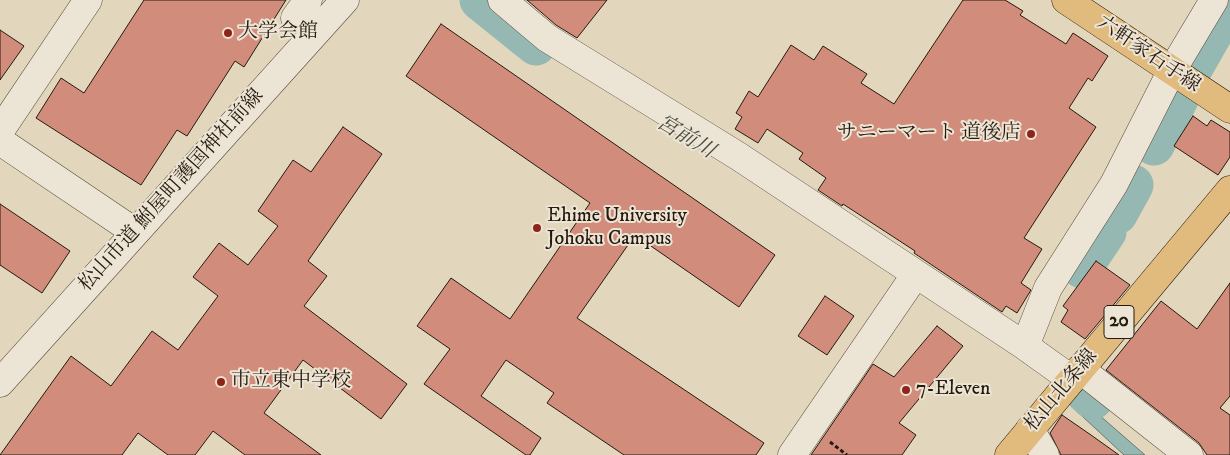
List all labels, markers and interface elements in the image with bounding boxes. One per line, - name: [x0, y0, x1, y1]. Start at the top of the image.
- street label: 六軒家石手線: [1092, 12, 1204, 98]
- place label: 大学会館: [238, 21, 318, 45]
- marker: 大学会館: [222, 27, 234, 39]
- street label: 松山市道 鮒屋町護国神社前線: [75, 85, 269, 297]
- water label: 宮前川: [652, 111, 718, 165]
- place label: サニーマート 道後店: [837, 122, 1021, 146]
- marker: サニーマート 道後店: [1025, 128, 1037, 140]
- place label: Ehime University Johoku Campus: [547, 205, 687, 252]
- marker: Ehime University Johoku Campus: [531, 222, 543, 234]
- road number: 20: [1104, 306, 1134, 338]
- street label: 松山北条線: [1021, 345, 1103, 437]
- place label: 市立東中学校: [231, 370, 351, 394]
- marker: 市立東中学校: [215, 376, 227, 388]
- place label: 7-Eleven: [916, 378, 991, 402]
- marker: 7-Eleven: [900, 384, 912, 396]

